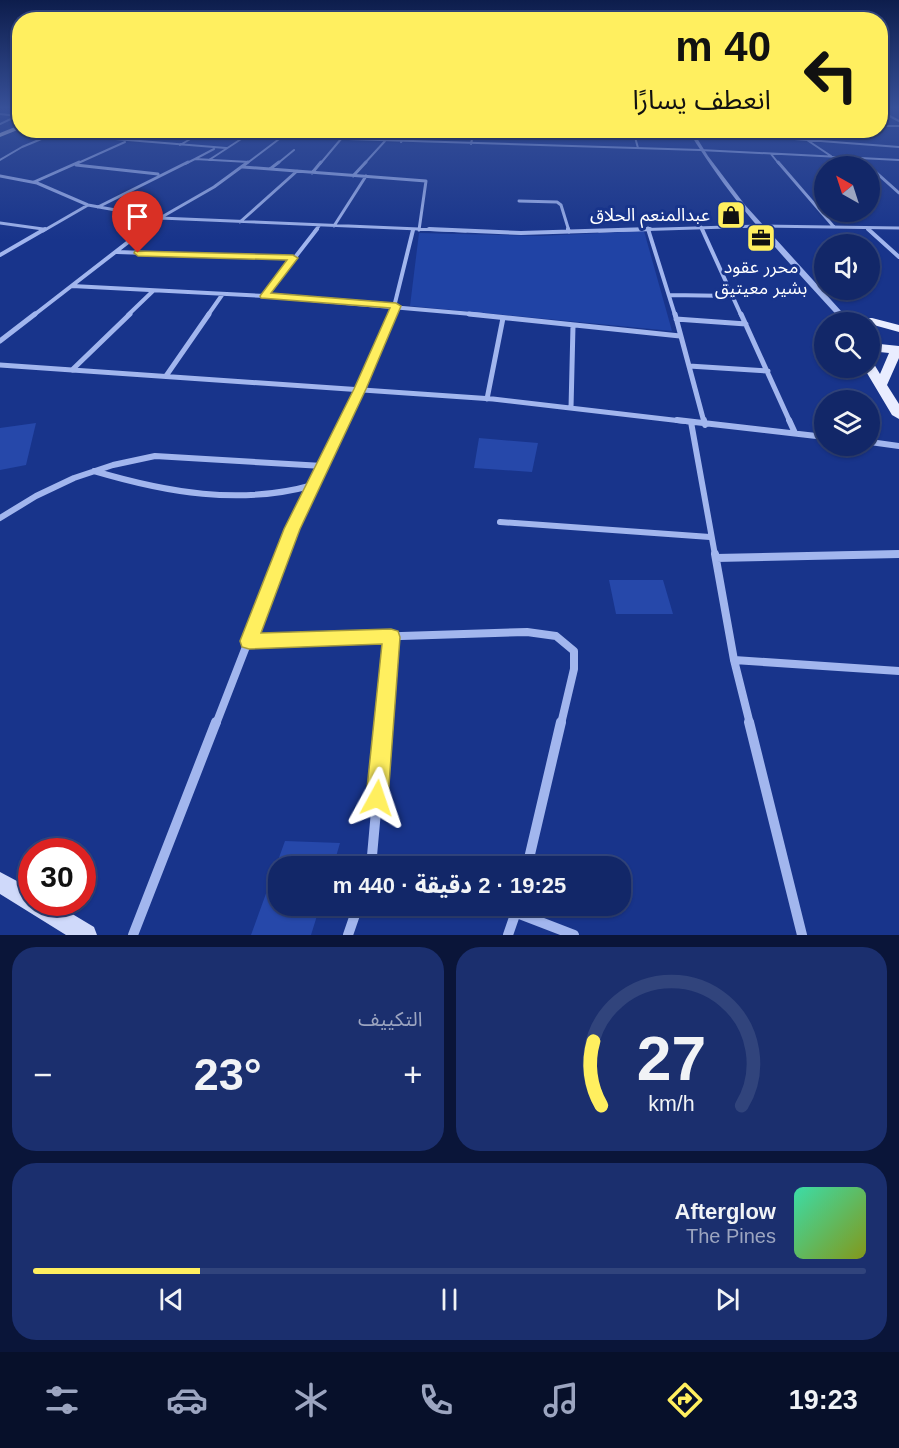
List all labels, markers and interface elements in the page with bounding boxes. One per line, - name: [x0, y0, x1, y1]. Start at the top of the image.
- text: 40 m: [675, 23, 771, 70]
- icon: left: [792, 36, 870, 114]
- text: انعطف يسارًا: [632, 85, 771, 115]
- north arrow: [814, 156, 880, 222]
- map controls: [814, 156, 880, 456]
- pin: [112, 191, 163, 253]
- shop icon: عبدالمنعم الحلاق: [715, 199, 747, 231]
- icon: arrive: [121, 200, 154, 233]
- place label: عبدالمنعم الحلاق: [590, 205, 710, 228]
- office icon: محرر عقود بشير معيتيق: [745, 222, 777, 254]
- button: sound: [814, 234, 880, 300]
- place label: محرر عقود بشير معيتيق: [715, 257, 807, 299]
- button: search: [814, 312, 880, 378]
- button: layers: [814, 390, 880, 456]
- position arrow: [345, 766, 409, 830]
- speed limit sign: 30: [18, 838, 96, 916]
- text: 19:25 · 2 دقيقة · 440 m: [333, 873, 566, 898]
- text: التكييف: [358, 1008, 423, 1030]
- text: 27: [637, 1024, 706, 1093]
- text: 23°: [194, 1049, 262, 1100]
- text: −: [33, 1056, 52, 1093]
- text: +: [403, 1056, 423, 1093]
- text: km/h: [648, 1092, 694, 1116]
- text: Afterglow: [675, 1199, 776, 1224]
- text: The Pines: [686, 1225, 776, 1247]
- icon: previous: [155, 1283, 188, 1316]
- icon: pause: [433, 1283, 466, 1316]
- icon: next: [711, 1283, 744, 1316]
- icon: filters: [41, 1379, 83, 1421]
- icon: car: [166, 1379, 208, 1421]
- icon: climate: [290, 1379, 332, 1421]
- icon: phone: [415, 1379, 457, 1421]
- icon: music: [540, 1379, 582, 1421]
- icon: directions: [664, 1379, 706, 1421]
- text: 19:23: [789, 1385, 858, 1415]

